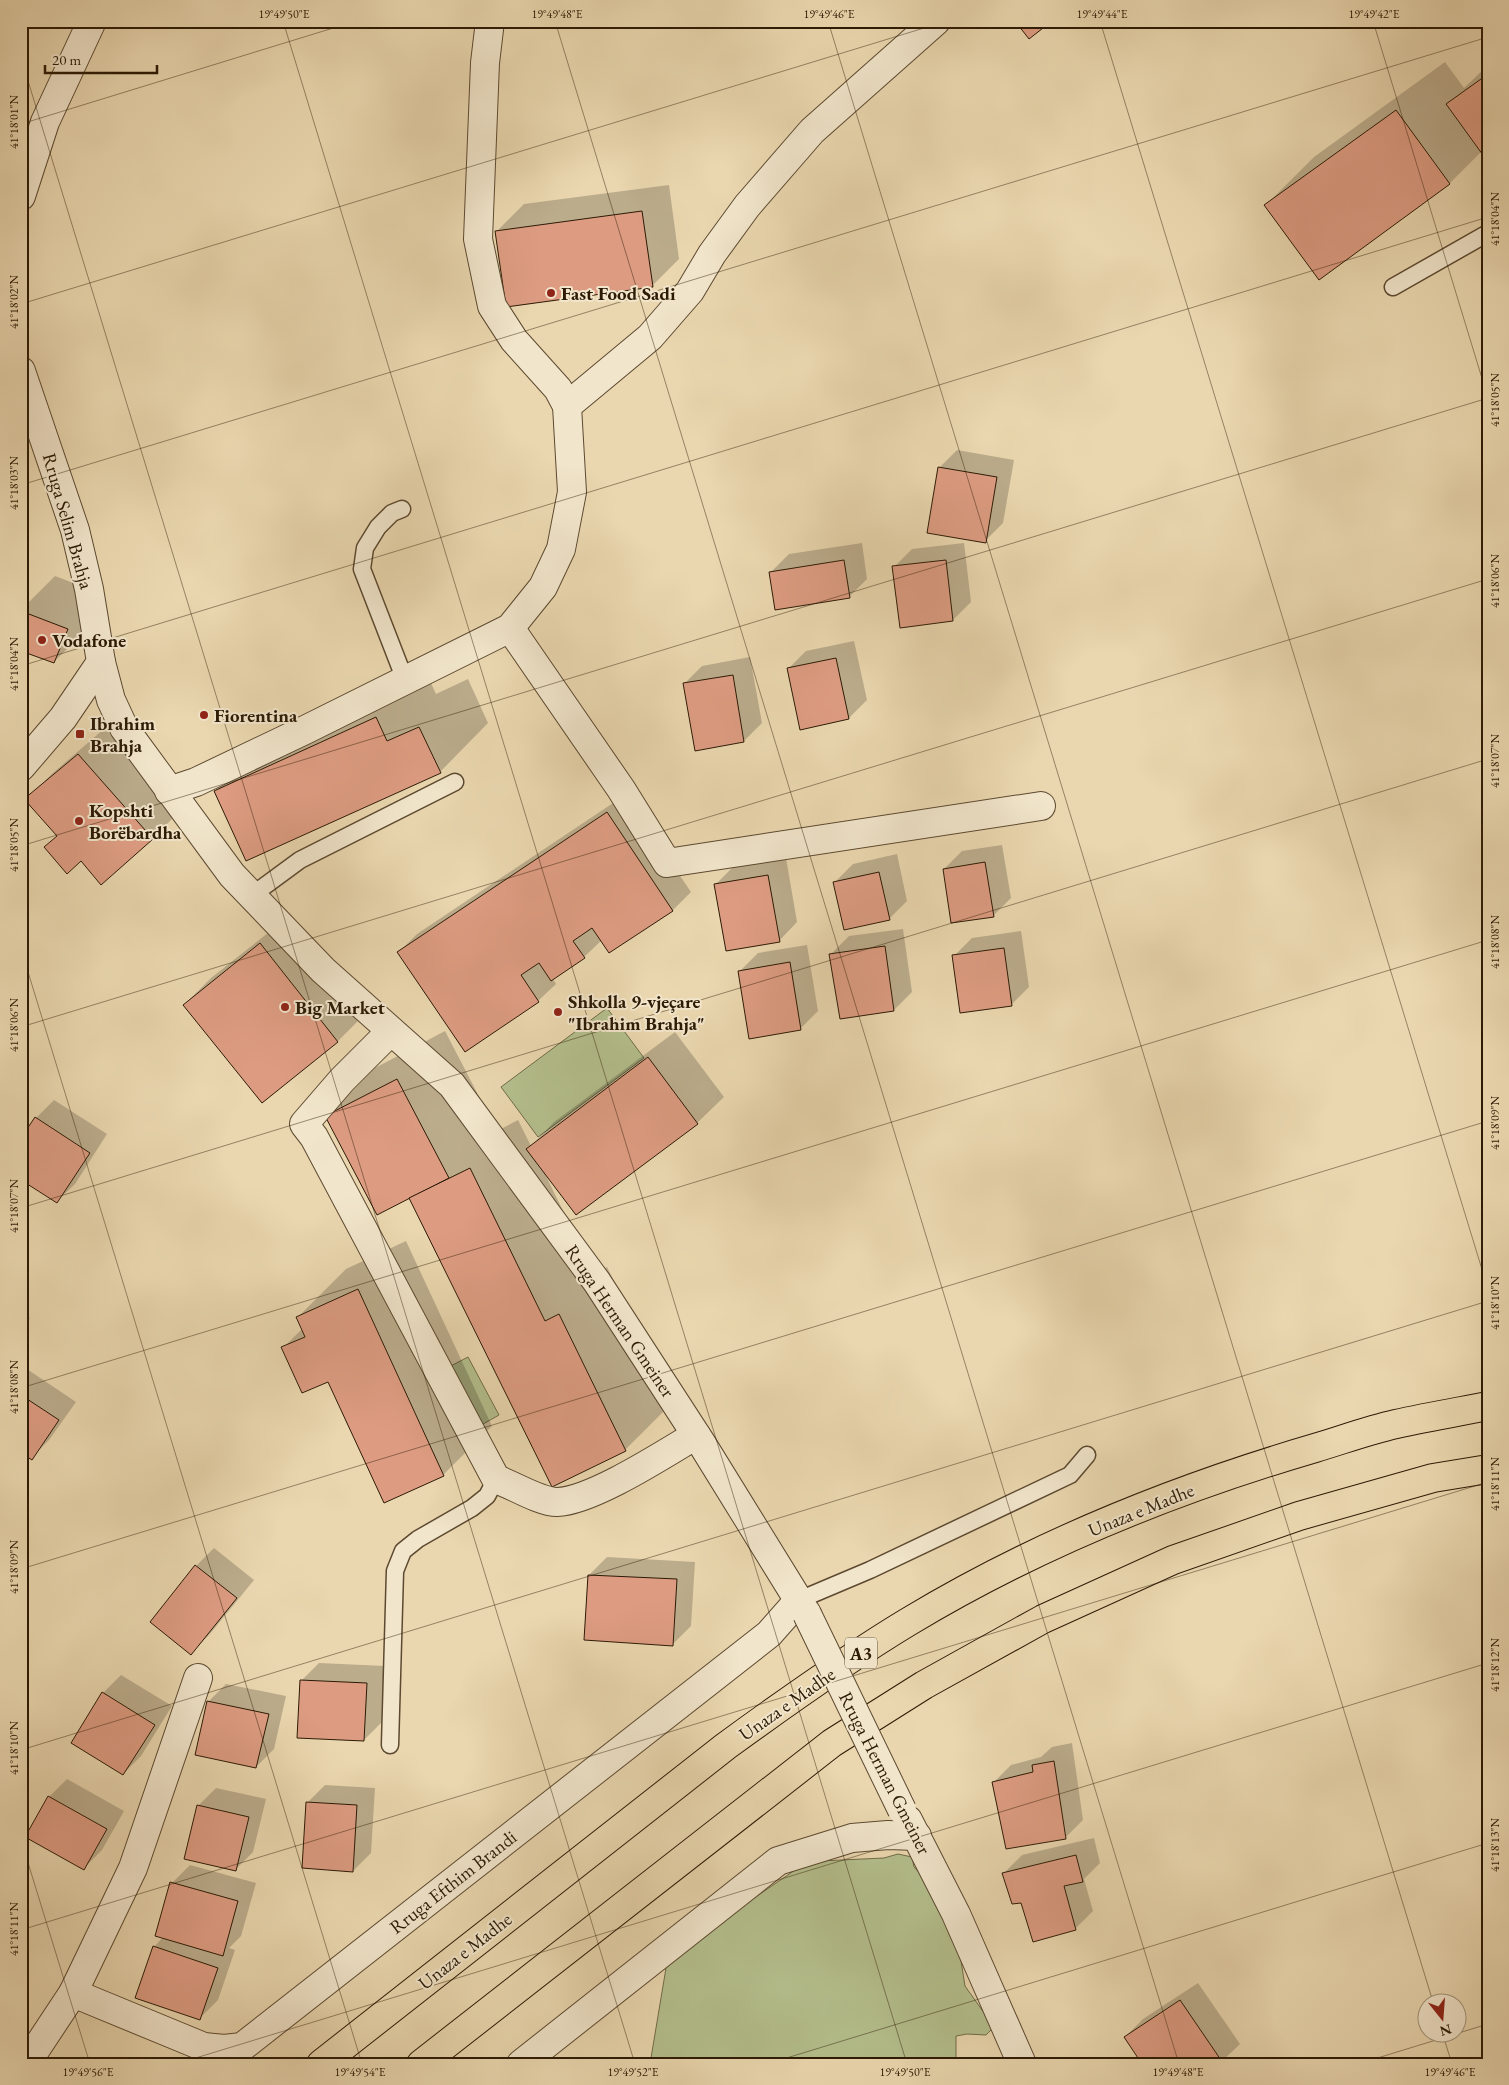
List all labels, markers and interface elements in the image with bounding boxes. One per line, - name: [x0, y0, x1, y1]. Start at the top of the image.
- text: 19°49'50"E: [258, 6, 310, 22]
- text: 19°49'48"E: [531, 6, 583, 22]
- text: 19°49'46"E: [803, 6, 855, 22]
- text: 19°49'44"E: [1076, 6, 1128, 22]
- text: 19°49'42"E: [1348, 6, 1400, 22]
- scale bar: [45, 42, 158, 74]
- text: 20 m: [52, 50, 81, 69]
- text: 41°18'01"N: [6, 95, 22, 149]
- text: 41°18'04"N: [1487, 192, 1503, 246]
- text: 41°18'02"N: [6, 275, 22, 329]
- place label: Fast Food Sadi: [561, 281, 676, 306]
- marker: Fast Food Sadi: [545, 287, 557, 299]
- text: 41°18'05"N: [1487, 373, 1503, 427]
- street label: Rruga Selim Brahja: [37, 450, 99, 592]
- text: 41°18'03"N: [6, 456, 22, 510]
- text: 41°18'06"N: [1487, 554, 1503, 608]
- place label: Vodafone: [52, 628, 126, 653]
- marker: Vodafone: [36, 634, 48, 646]
- text: 41°18'04"N: [6, 637, 22, 691]
- place label: Fiorentina: [214, 703, 298, 728]
- marker: Fiorentina: [198, 709, 210, 721]
- place label: Ibrahim Brahja: [90, 711, 156, 758]
- marker: Ibrahim Brahja: [74, 728, 86, 740]
- text: 41°18'07"N: [1487, 734, 1503, 788]
- place label: Kopshti Borëbardha: [89, 798, 182, 845]
- marker: Kopshti Borëbardha: [73, 815, 85, 827]
- text: 41°18'05"N: [6, 818, 22, 872]
- text: 41°18'08"N: [1487, 915, 1503, 969]
- place label: Shkolla 9-vjeçare "Ibrahim Brahja": [568, 989, 705, 1036]
- place label: Big Market: [295, 995, 385, 1020]
- text: 41°18'06"N: [6, 998, 22, 1052]
- marker: Big Market: [279, 1001, 291, 1013]
- marker: Shkolla 9-vjeçare "Ibrahim Brahja": [552, 1006, 564, 1018]
- text: 41°18'09"N: [1487, 1096, 1503, 1150]
- text: 41°18'07"N: [6, 1179, 22, 1233]
- street label: Rruga Herman Gmeiner: [559, 1240, 681, 1403]
- text: 41°18'10"N: [1487, 1276, 1503, 1330]
- text: 41°18'08"N: [6, 1360, 22, 1414]
- text: 41°18'11"N: [1487, 1457, 1503, 1511]
- street label: Unaza e Madhe: [1084, 1477, 1198, 1543]
- text: 41°18'09"N: [6, 1540, 22, 1594]
- road number: A3: [845, 1638, 877, 1669]
- text: 41°18'12"N: [1487, 1638, 1503, 1692]
- street label: Unaza e Madhe: [734, 1662, 840, 1746]
- street label: Rruga Herman Gmeiner: [833, 1687, 937, 1859]
- text: 41°18'10"N: [6, 1721, 22, 1775]
- text: 41°18'13"N: [1487, 1818, 1503, 1872]
- street label: Rruga Efthim Brandi: [384, 1824, 522, 1939]
- text: 41°18'11"N: [6, 1902, 22, 1956]
- street label: Unaza e Madhe: [413, 1907, 517, 1995]
- north arrow: [1416, 1992, 1466, 2042]
- text: N: [1437, 2020, 1454, 2041]
- text: 19°49'56"E: [62, 2064, 114, 2080]
- text: 19°49'54"E: [334, 2064, 386, 2080]
- text: 19°49'52"E: [607, 2064, 659, 2080]
- text: 19°49'50"E: [879, 2064, 931, 2080]
- text: 19°49'48"E: [1152, 2064, 1204, 2080]
- text: 19°49'46"E: [1424, 2064, 1476, 2080]

